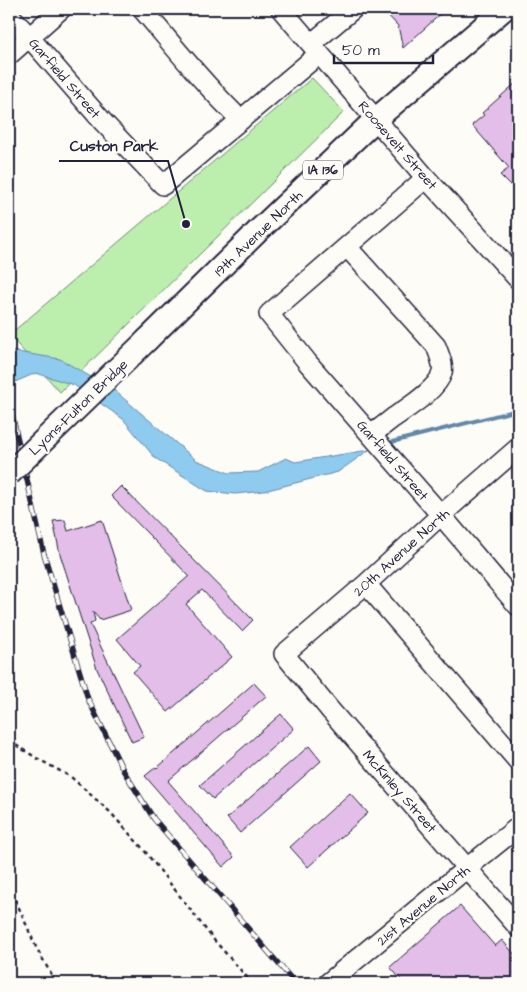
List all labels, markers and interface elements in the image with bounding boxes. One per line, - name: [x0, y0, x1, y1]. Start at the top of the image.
- scale bar: [334, 32, 433, 64]
- street label: Garfield Street: [24, 34, 105, 123]
- text: 50 m: [342, 40, 380, 61]
- street label: Roosevelt Street: [353, 97, 442, 195]
- callout: Custon Park: [59, 131, 168, 161]
- text: Custon Park: [70, 136, 159, 157]
- road number: IA 136: [303, 160, 343, 180]
- street label: 19th Avenue North: [210, 186, 307, 281]
- street label: Lyons-Fulton Bridge: [25, 355, 133, 460]
- street label: Garfield Street: [352, 416, 433, 505]
- street label: 20th Avenue North: [349, 504, 454, 601]
- street label: McKinley Street: [357, 746, 441, 838]
- street label: 21st Avenue North: [373, 861, 475, 951]

